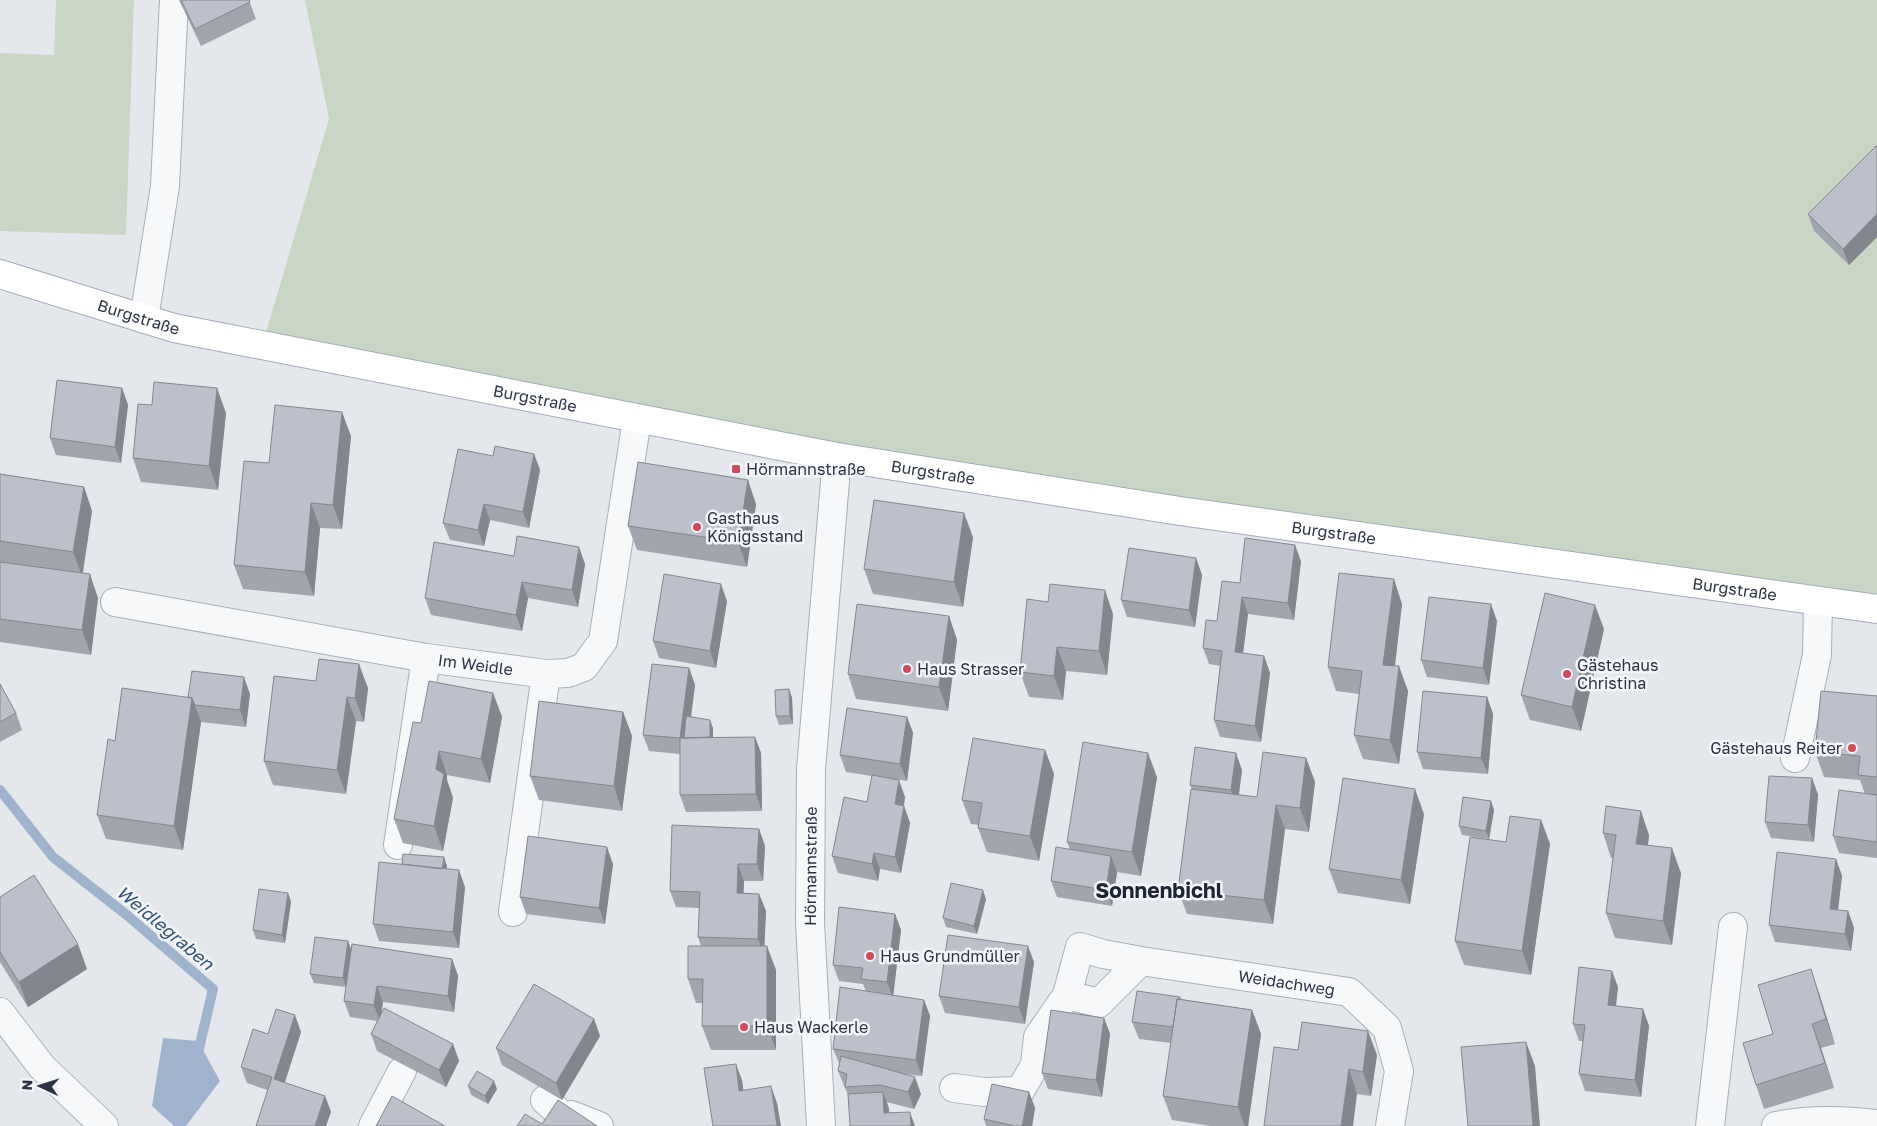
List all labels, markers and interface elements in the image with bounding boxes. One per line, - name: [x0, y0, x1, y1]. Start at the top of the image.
- street label: Burgstraße: [95, 295, 181, 339]
- street label: Burgstraße: [491, 380, 579, 416]
- street label: Burgstraße: [890, 456, 977, 489]
- place label: Hörmannstraße: [746, 459, 865, 479]
- marker: Hörmannstraße: [730, 463, 742, 475]
- place label: Gasthaus Königsstand: [707, 508, 803, 546]
- street label: Burgstraße: [1290, 517, 1377, 548]
- marker: Gasthaus Königsstand: [691, 521, 703, 533]
- street label: Burgstraße: [1691, 573, 1778, 605]
- street label: Im Weidle: [437, 650, 514, 680]
- place label: Gästehaus Christina: [1577, 655, 1659, 693]
- place label: Haus Strasser: [917, 659, 1024, 679]
- marker: Haus Strasser: [901, 663, 913, 675]
- marker: Gästehaus Christina: [1561, 668, 1573, 680]
- place label: Gästehaus Reiter: [1710, 738, 1842, 758]
- marker: Gästehaus Reiter: [1846, 742, 1858, 754]
- street label: Hörmannstraße: [800, 806, 821, 926]
- district label: Sonnenbichl: [1095, 877, 1223, 903]
- water label: Weidlegraben: [113, 880, 219, 975]
- place label: Haus Grundmüller: [880, 946, 1020, 966]
- marker: Haus Grundmüller: [864, 950, 876, 962]
- street label: Weidachweg: [1237, 966, 1336, 1000]
- place label: Haus Wackerle: [754, 1017, 868, 1037]
- marker: Haus Wackerle: [738, 1021, 750, 1033]
- north arrow: [15, 1061, 65, 1111]
- text: N: [18, 1079, 35, 1091]

